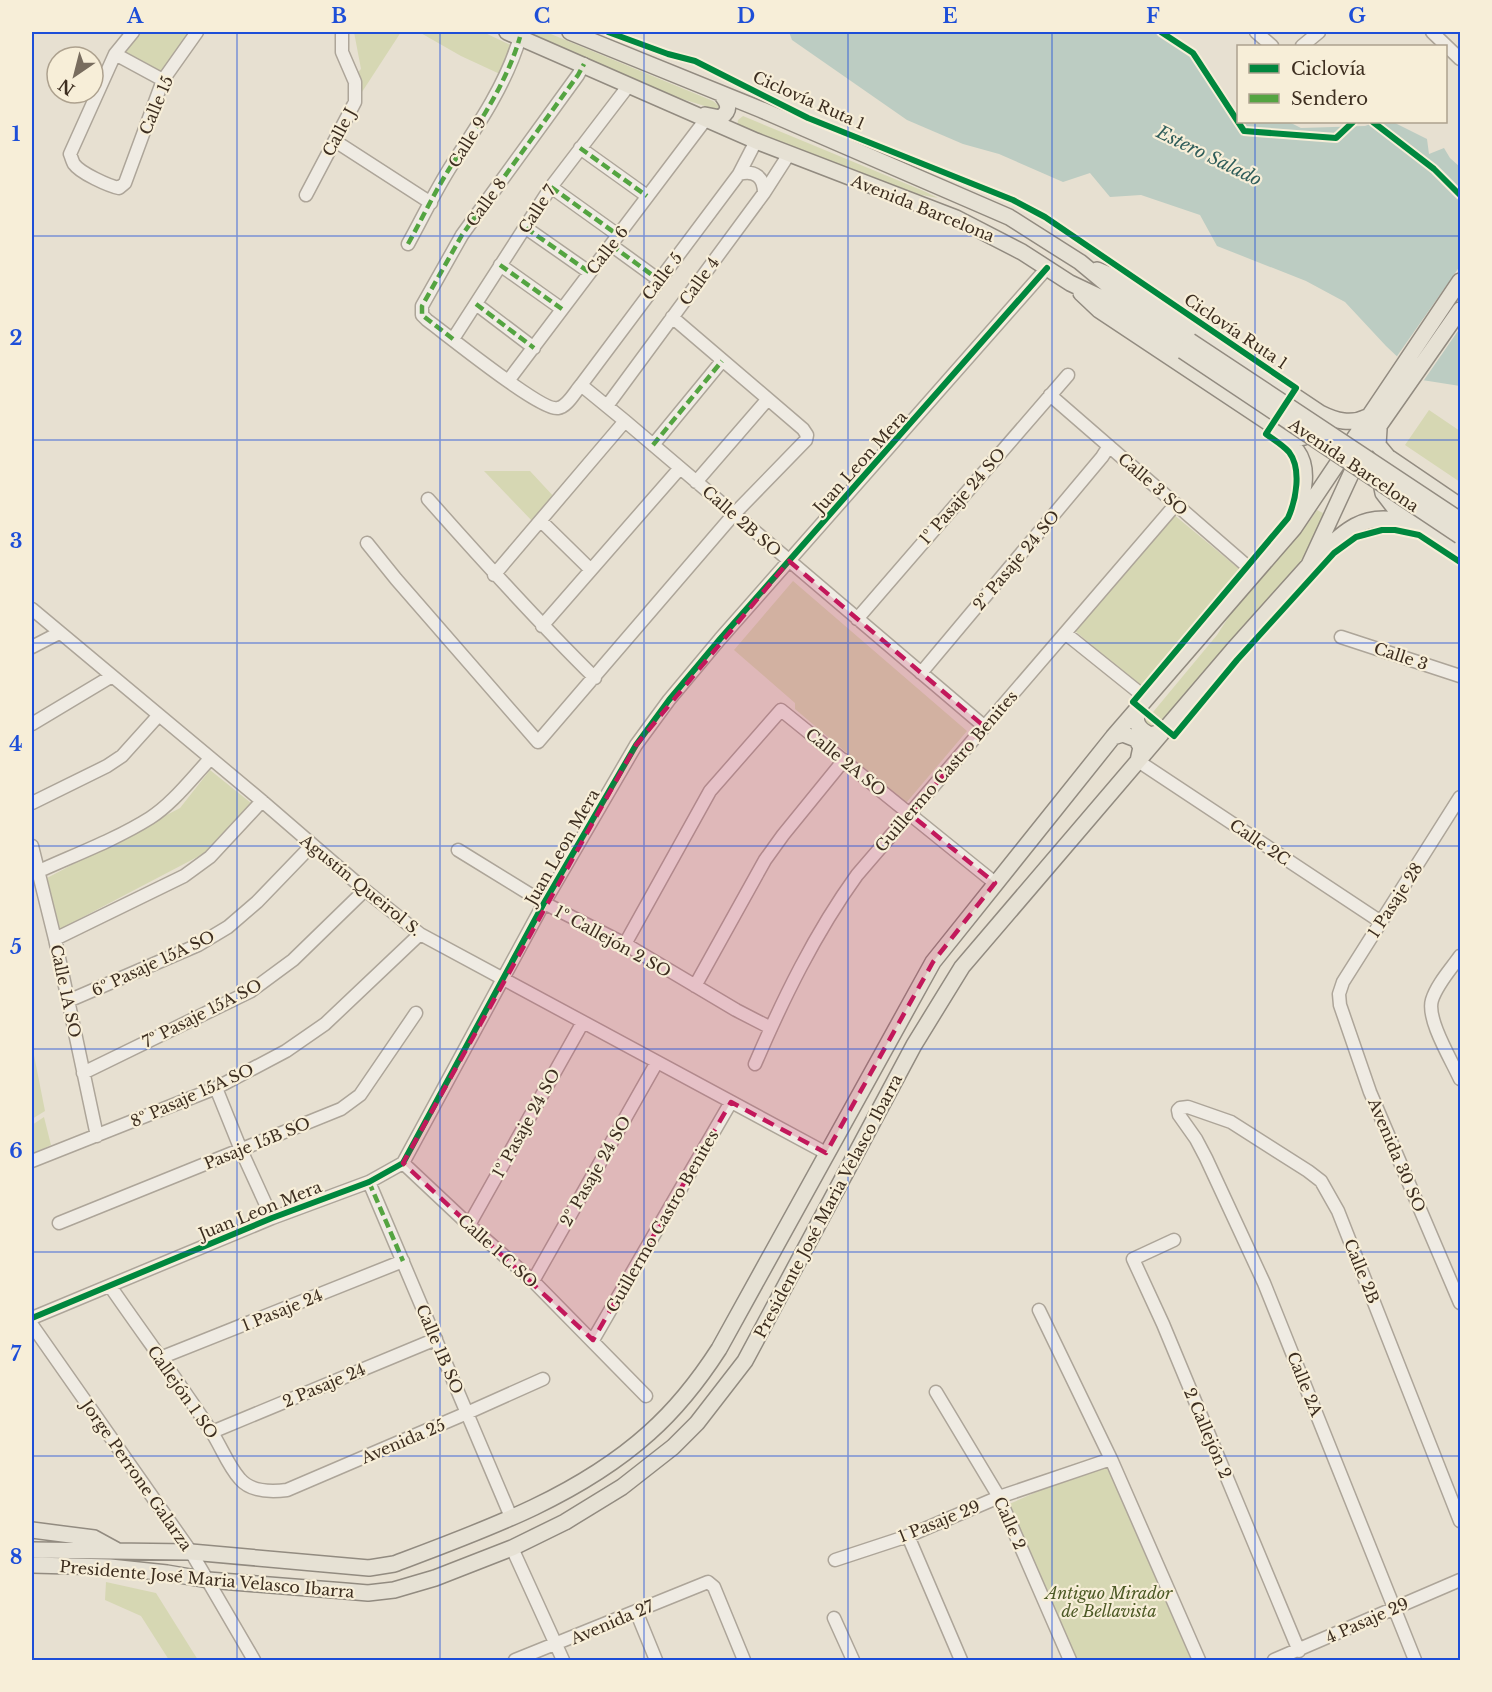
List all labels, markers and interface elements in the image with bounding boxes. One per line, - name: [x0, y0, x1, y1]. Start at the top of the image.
- text: A: [126, 4, 144, 28]
- text: B: [331, 4, 347, 28]
- text: C: [534, 4, 550, 28]
- text: D: [737, 4, 755, 28]
- text: E: [942, 4, 958, 28]
- text: F: [1146, 4, 1160, 28]
- text: G: [1348, 4, 1366, 28]
- north arrow: [45, 45, 105, 105]
- legend: [1237, 45, 1447, 123]
- text: Ciclovía: [1291, 58, 1366, 80]
- street label: Ciclovía Ruta 1: [750, 66, 868, 134]
- street label: Calle 15: [135, 73, 177, 137]
- text: N: [54, 75, 78, 100]
- text: Sendero: [1291, 88, 1368, 110]
- street label: Calle J: [318, 104, 360, 160]
- street label: Calle 9: [444, 113, 490, 171]
- water label: Estero Salado: [1152, 121, 1265, 191]
- text: 1: [12, 122, 21, 146]
- street label: Avenida Barcelona: [848, 170, 998, 246]
- street label: Calle 8: [462, 174, 510, 230]
- street label: Calle 7: [514, 180, 561, 237]
- street label: Calle 6: [582, 222, 632, 278]
- street label: Calle 5: [637, 248, 687, 304]
- street label: Calle 4: [675, 253, 723, 309]
- street label: Ciclovía Ruta 1: [1180, 289, 1292, 373]
- text: 2: [9, 326, 23, 350]
- street label: Juan Leon Mera: [807, 407, 911, 519]
- street label: Avenida Barcelona: [1284, 414, 1423, 516]
- street label: 1º Pasaje 24 SO: [915, 444, 1009, 548]
- street label: Calle 3 SO: [1114, 448, 1192, 520]
- street label: Calle 2B SO: [698, 481, 786, 561]
- street label: 2º Pasaje 24 SO: [968, 506, 1064, 614]
- text: 3: [10, 529, 22, 553]
- street label: Calle 3: [1371, 638, 1431, 674]
- street label: Guillermo Castro Benites: [870, 686, 1022, 856]
- street label: Calle 2A SO: [802, 724, 890, 800]
- text: 4: [9, 732, 23, 756]
- street label: Juan Leon Mera: [520, 785, 603, 910]
- street label: Calle 2C: [1226, 815, 1294, 869]
- street label: Agustín Queirol S.: [296, 829, 426, 940]
- street label: 1 Pasaje 28: [1363, 859, 1427, 941]
- street label: 1º Callejón 2 SO: [551, 901, 675, 981]
- street label: 6º Pasaje 15A SO: [88, 926, 218, 1000]
- text: 5: [10, 935, 22, 959]
- street label: Calle 1A SO: [46, 943, 86, 1039]
- street label: 7º Pasaje 15A SO: [139, 974, 265, 1052]
- street label: 8º Pasaje 15A SO: [127, 1059, 257, 1131]
- street label: 1º Pasaje 24 SO: [488, 1065, 564, 1181]
- street label: Presidente José Maria Velasco Ibarra: [750, 1071, 906, 1341]
- street label: Avenida 30 SO: [1364, 1094, 1430, 1215]
- street label: 2º Pasaje 24 SO: [555, 1112, 635, 1230]
- street label: Pasaje 15B SO: [201, 1113, 313, 1173]
- street label: Guillermo Castro Benites: [601, 1126, 723, 1316]
- text: 6: [9, 1139, 23, 1163]
- street label: Juan Leon Mera: [194, 1176, 324, 1245]
- street label: Calle 1 C SO: [454, 1210, 542, 1292]
- street label: Calle 2B: [1340, 1236, 1384, 1306]
- street label: 1 Pasaje 24: [239, 1285, 325, 1335]
- street label: Calle 1B SO: [412, 1301, 468, 1397]
- street label: Callejón 1 SO: [143, 1341, 223, 1443]
- text: 7: [11, 1342, 22, 1366]
- street label: Calle 2A: [1283, 1349, 1327, 1420]
- street label: 2 Pasaje 24: [280, 1359, 368, 1411]
- street label: 2 Callejón 2: [1180, 1385, 1236, 1481]
- street label: Jorge Perrone Galarza: [76, 1394, 197, 1554]
- street label: Avenida 25: [357, 1414, 448, 1468]
- street label: Calle 2: [990, 1493, 1030, 1553]
- street label: 1 Pasaje 29: [895, 1496, 983, 1546]
- text: 8: [10, 1545, 22, 1569]
- street label: Presidente José Maria Velasco Ibarra: [59, 1556, 355, 1602]
- park label: Antiguo Mirador de Bellavista: [1044, 1583, 1173, 1621]
- street label: 4 Pasaje 29: [1323, 1593, 1411, 1647]
- street label: Avenida 27: [566, 1595, 658, 1649]

